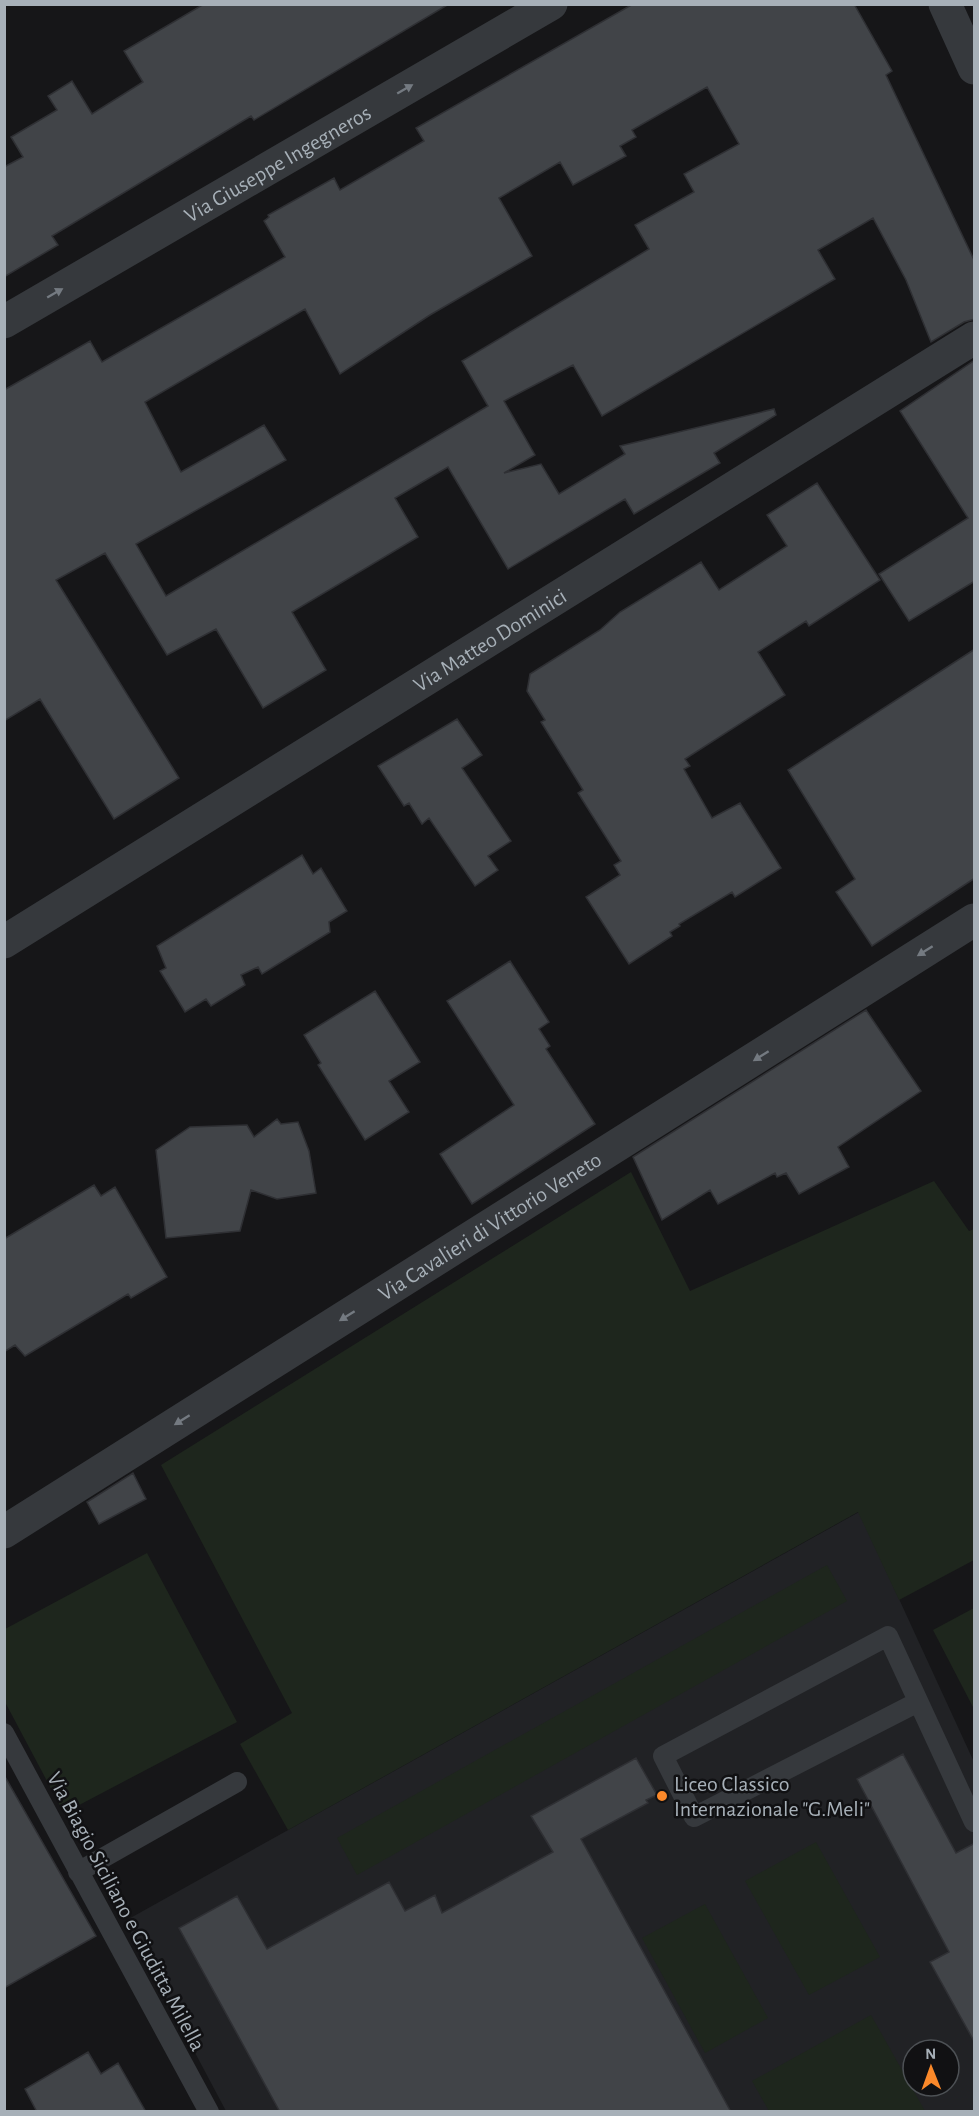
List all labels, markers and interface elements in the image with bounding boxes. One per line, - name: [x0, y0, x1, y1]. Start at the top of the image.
- one-way arrow: [397, 84, 414, 94]
- street label: Via Giuseppe Ingegneros: [181, 101, 375, 227]
- one-way arrow: [47, 287, 63, 298]
- street label: Via Matteo Dominici: [410, 585, 570, 696]
- one-way arrow: [917, 946, 934, 957]
- one-way arrow: [752, 1050, 769, 1061]
- street label: Via Cavalieri di Vittorio Veneto: [375, 1148, 605, 1305]
- one-way arrow: [339, 1311, 355, 1322]
- one-way arrow: [174, 1415, 190, 1426]
- street label: Via Biagio Siciliano e Giuditta Milella: [43, 1768, 209, 2055]
- place label: Liceo Classico Internazionale "G.Meli": [674, 1773, 870, 1820]
- marker: Liceo Classico Internazionale "G.Meli": [655, 1789, 669, 1803]
- north arrow: [901, 2038, 961, 2098]
- text: N: [925, 2046, 936, 2062]

